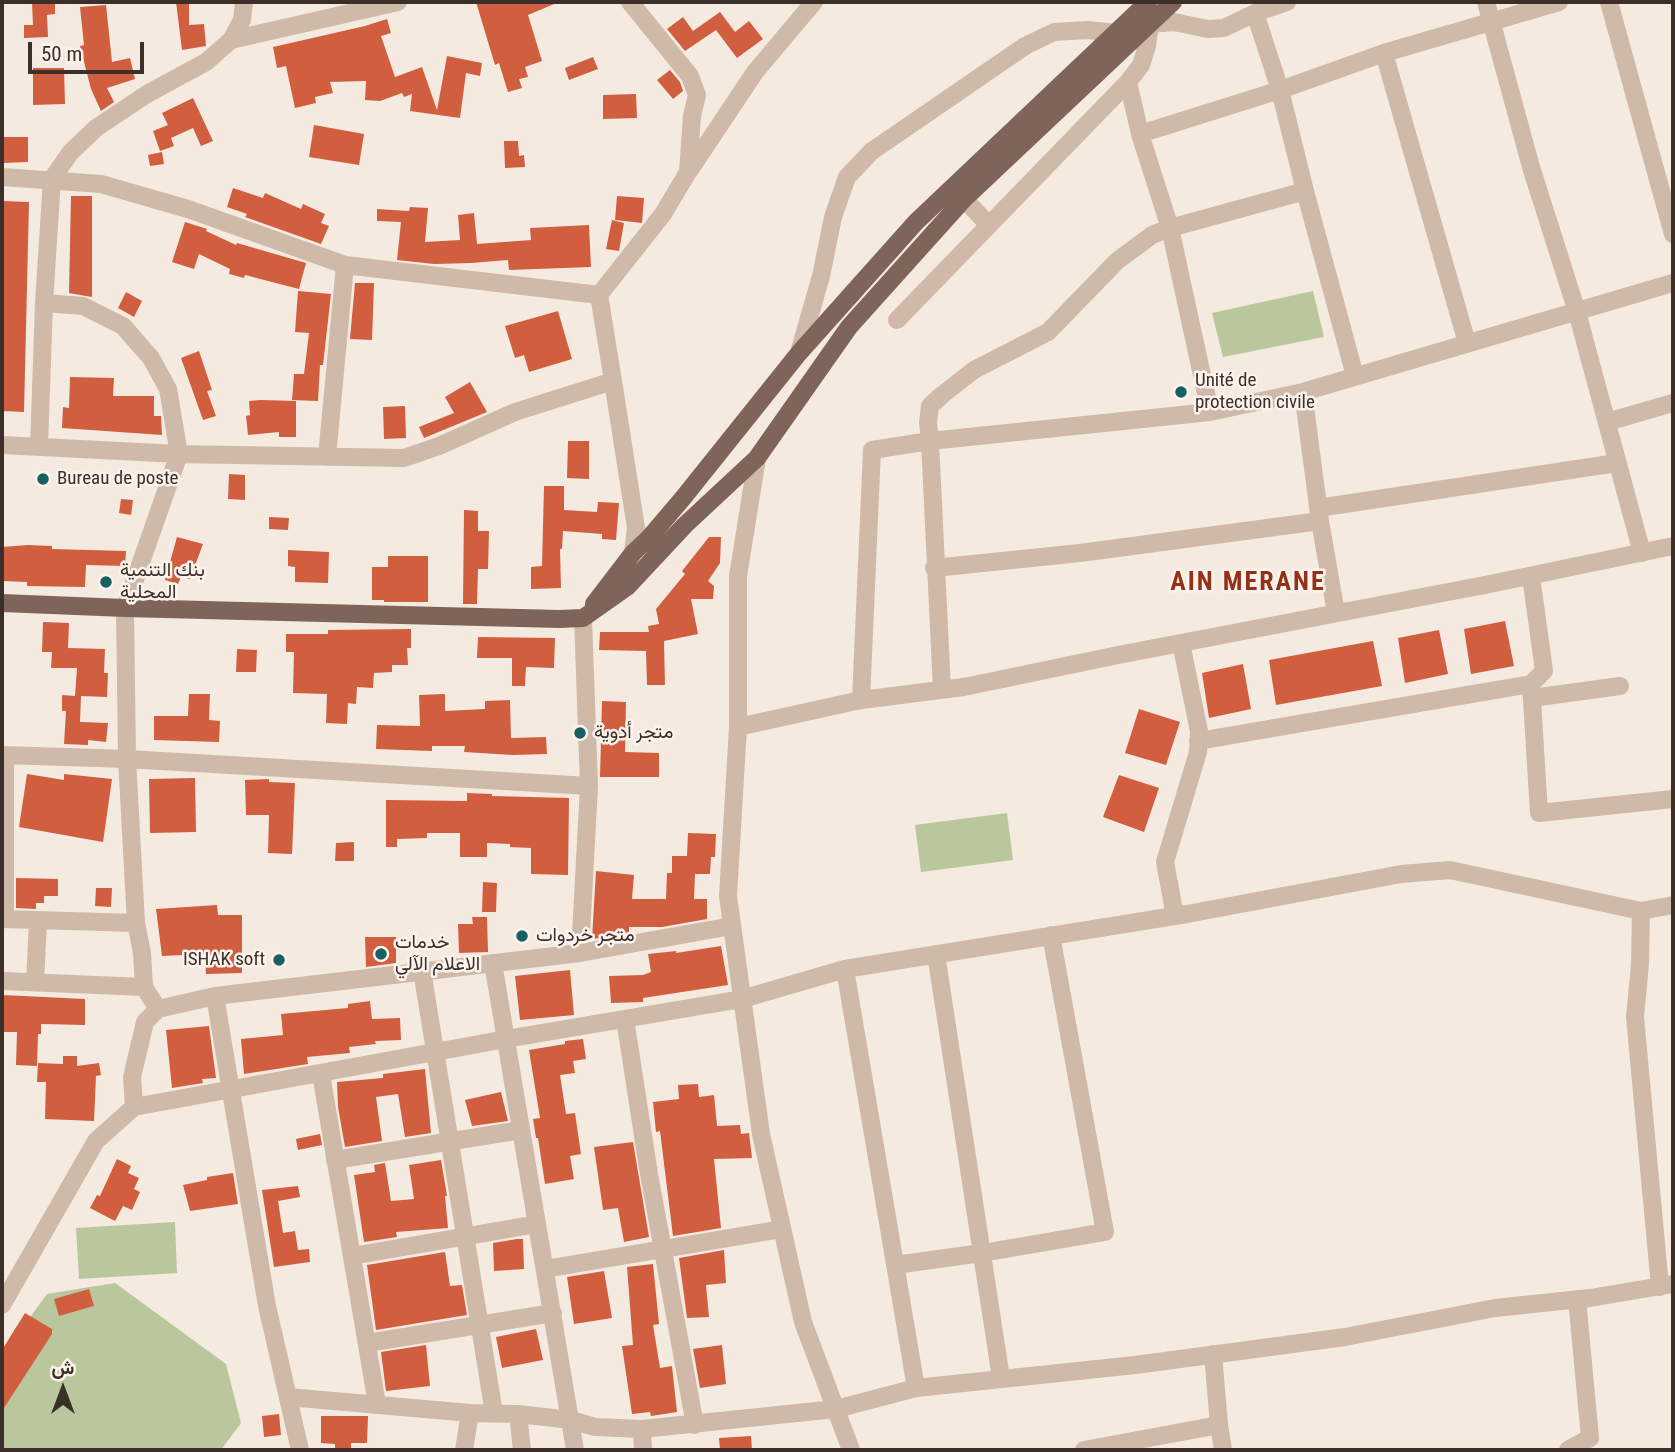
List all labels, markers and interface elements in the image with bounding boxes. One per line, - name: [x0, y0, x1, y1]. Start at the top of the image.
- scale bar: [32, 28, 147, 72]
- text: 50 m: [41, 42, 82, 66]
- place label: Unité de protection civile: [1195, 370, 1315, 414]
- marker: Unité de protection civile: [1173, 384, 1189, 400]
- place label: Bureau de poste: [57, 468, 179, 490]
- marker: Bureau de poste: [35, 471, 51, 487]
- place label: بنك التنمية المحلية: [120, 560, 205, 604]
- district label: AIN MERANE: [1171, 567, 1325, 599]
- marker: بنك التنمية المحلية: [98, 574, 114, 590]
- place label: متجر أدوية: [594, 722, 673, 744]
- marker: متجر أدوية: [572, 725, 588, 741]
- place label: متجر خردوات: [536, 925, 635, 947]
- marker: متجر خردوات: [514, 928, 530, 944]
- place label: خدمات الاعلام الآلي: [395, 932, 480, 976]
- marker: خدمات الاعلام الآلي: [373, 946, 389, 962]
- place label: ISHAK soft: [183, 949, 265, 971]
- marker: ISHAK soft: [271, 952, 287, 968]
- north arrow: [28, 1354, 98, 1424]
- text: ش: [52, 1356, 74, 1379]

